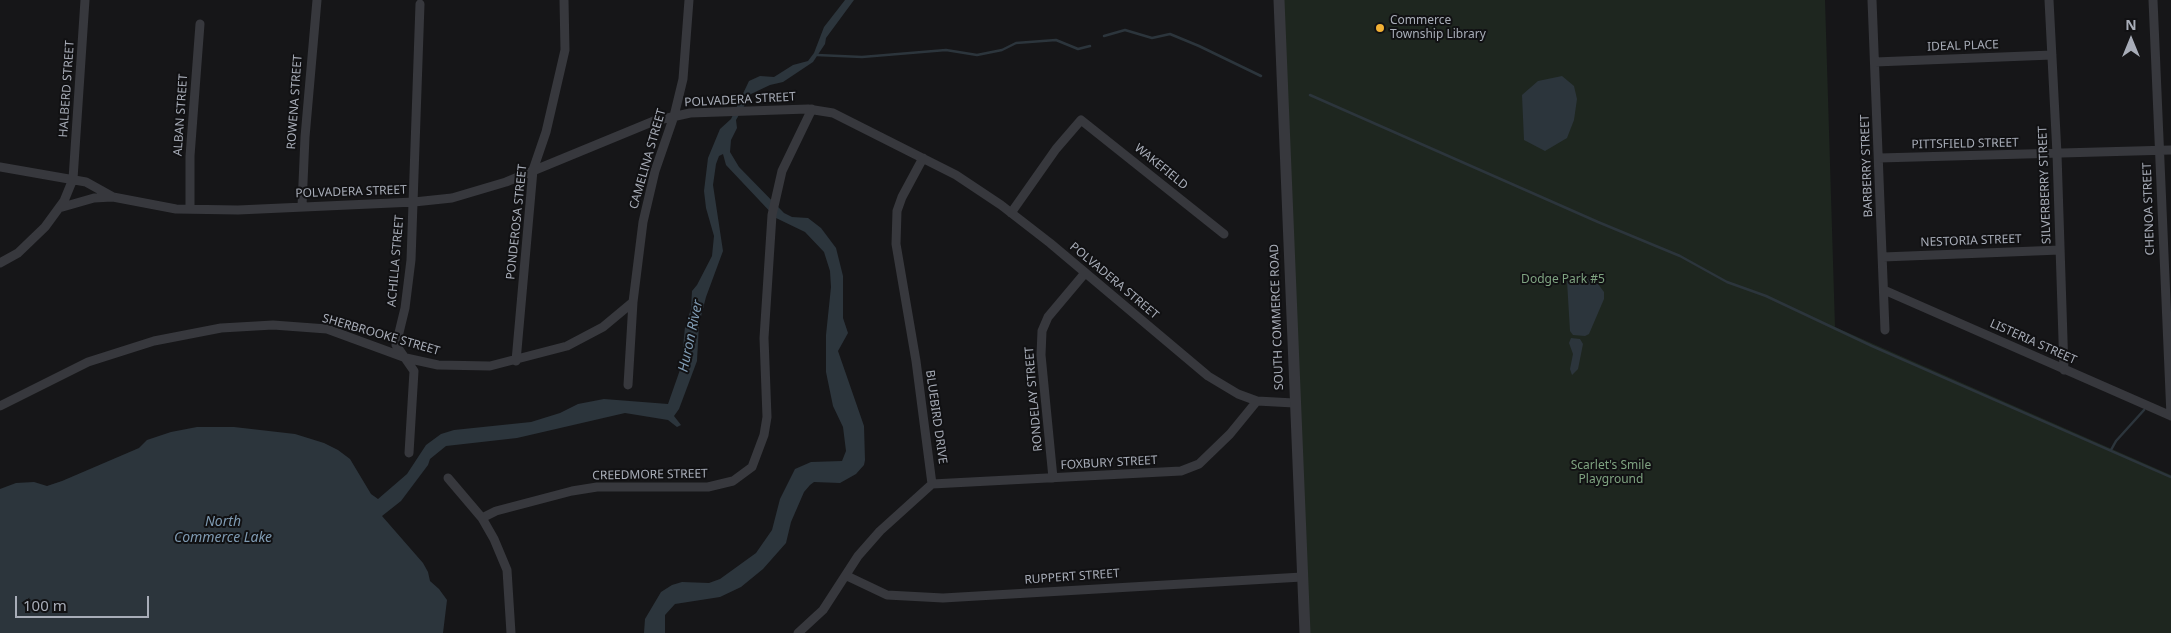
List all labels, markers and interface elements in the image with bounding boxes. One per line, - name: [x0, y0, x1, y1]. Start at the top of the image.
- place label: Commerce Township Library: [1390, 14, 1486, 42]
- north arrow: [2106, 15, 2156, 65]
- text: N: [2125, 15, 2137, 34]
- marker: Commerce Township Library: [1374, 22, 1386, 34]
- street label: IDEAL PLACE: [1927, 38, 1999, 54]
- street label: HALBERD STREET: [56, 40, 78, 138]
- street label: ROWENA STREET: [284, 54, 306, 150]
- street label: ALBAN STREET: [171, 73, 191, 157]
- street label: POLVADERA STREET: [684, 90, 796, 110]
- street label: CAMELINA STREET: [627, 107, 669, 211]
- street label: BARBERRY STREET: [1858, 114, 1876, 218]
- street label: SILVERBERRY STREET: [2036, 126, 2054, 244]
- street label: PITTSFIELD STREET: [1911, 136, 2019, 152]
- street label: WAKEFIELD: [1131, 141, 1191, 193]
- street label: CHENOA STREET: [2140, 162, 2158, 256]
- street label: PONDEROSA STREET: [504, 163, 530, 281]
- street label: POLVADERA STREET: [295, 183, 407, 201]
- street label: ACHILLA STREET: [385, 215, 407, 307]
- street label: NESTORIA STREET: [1920, 232, 2022, 250]
- street label: POLVADERA STREET: [1067, 240, 1161, 322]
- street label: SOUTH COMMERCE ROAD: [1267, 244, 1287, 390]
- park label: Dodge Park #5: [1521, 273, 1605, 287]
- water label: Huron River: [675, 298, 707, 374]
- street label: SHERBROOKE STREET: [321, 311, 441, 359]
- street label: LISTERIA STREET: [1987, 316, 2079, 368]
- street label: RONDELAY STREET: [1022, 346, 1046, 452]
- street label: BLUEBIRD DRIVE: [922, 369, 950, 465]
- street label: FOXBURY STREET: [1060, 453, 1158, 473]
- park label: Scarlet's Smile Playground: [1571, 459, 1651, 487]
- street label: CREEDMORE STREET: [592, 467, 708, 483]
- water label: North Commerce Lake: [174, 514, 272, 546]
- street label: RUPPERT STREET: [1024, 566, 1120, 588]
- scale bar: [18, 586, 151, 618]
- text: 100 m: [23, 595, 67, 615]

